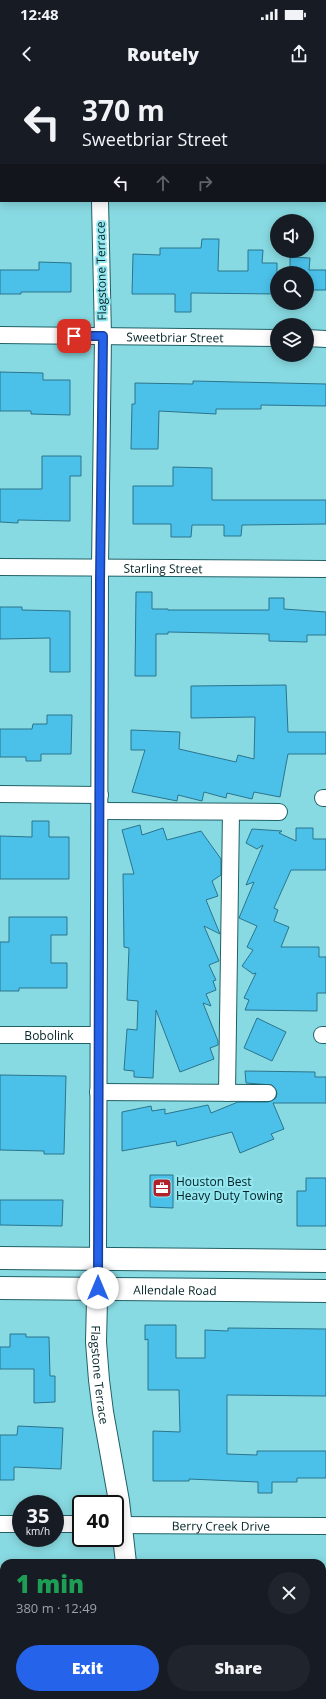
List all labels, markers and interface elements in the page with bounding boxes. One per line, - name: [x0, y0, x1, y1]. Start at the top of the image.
- text: 12:48: [20, 4, 59, 24]
- text: Routely: [127, 42, 199, 66]
- icon: back: [16, 43, 38, 65]
- icon: share: [288, 43, 310, 65]
- text: 370 m: [82, 91, 165, 129]
- icon: left: [16, 96, 68, 148]
- text: Sweetbriar Street: [82, 127, 228, 151]
- icon: left: [110, 172, 132, 194]
- icon: ahead: [152, 172, 174, 194]
- icon: right: [194, 172, 216, 194]
- map controls: [270, 214, 314, 362]
- button: sound: [270, 214, 314, 258]
- street label: Flagstone Terrace: [92, 221, 110, 321]
- button: search: [270, 266, 314, 310]
- button: layers: [270, 318, 314, 362]
- pin: [57, 319, 91, 353]
- icon: arrive: [63, 325, 85, 347]
- street label: Sweetbriar Street: [126, 328, 224, 346]
- street label: Starling Street: [123, 559, 203, 577]
- street label: Bobolink: [24, 1027, 74, 1044]
- place label: Houston Best Heavy Duty Towing: [176, 1173, 283, 1204]
- office icon: Houston Best Heavy Duty Towing: [151, 1177, 173, 1199]
- position arrow: [77, 1267, 119, 1309]
- street label: Allendale Road: [133, 1281, 217, 1298]
- street label: Flagstone Terrace: [87, 1325, 114, 1426]
- speed limit sign: 40: [72, 1495, 124, 1547]
- text: 35: [27, 1502, 49, 1529]
- street label: Berry Creek Drive: [172, 1517, 270, 1534]
- text: km/h: [26, 1524, 50, 1538]
- text: 1 min: [16, 1567, 84, 1600]
- button: close: [268, 1572, 310, 1614]
- text: 380 m · 12:49: [16, 1599, 97, 1617]
- button: Exit: [16, 1645, 159, 1691]
- button: Share: [167, 1645, 310, 1691]

